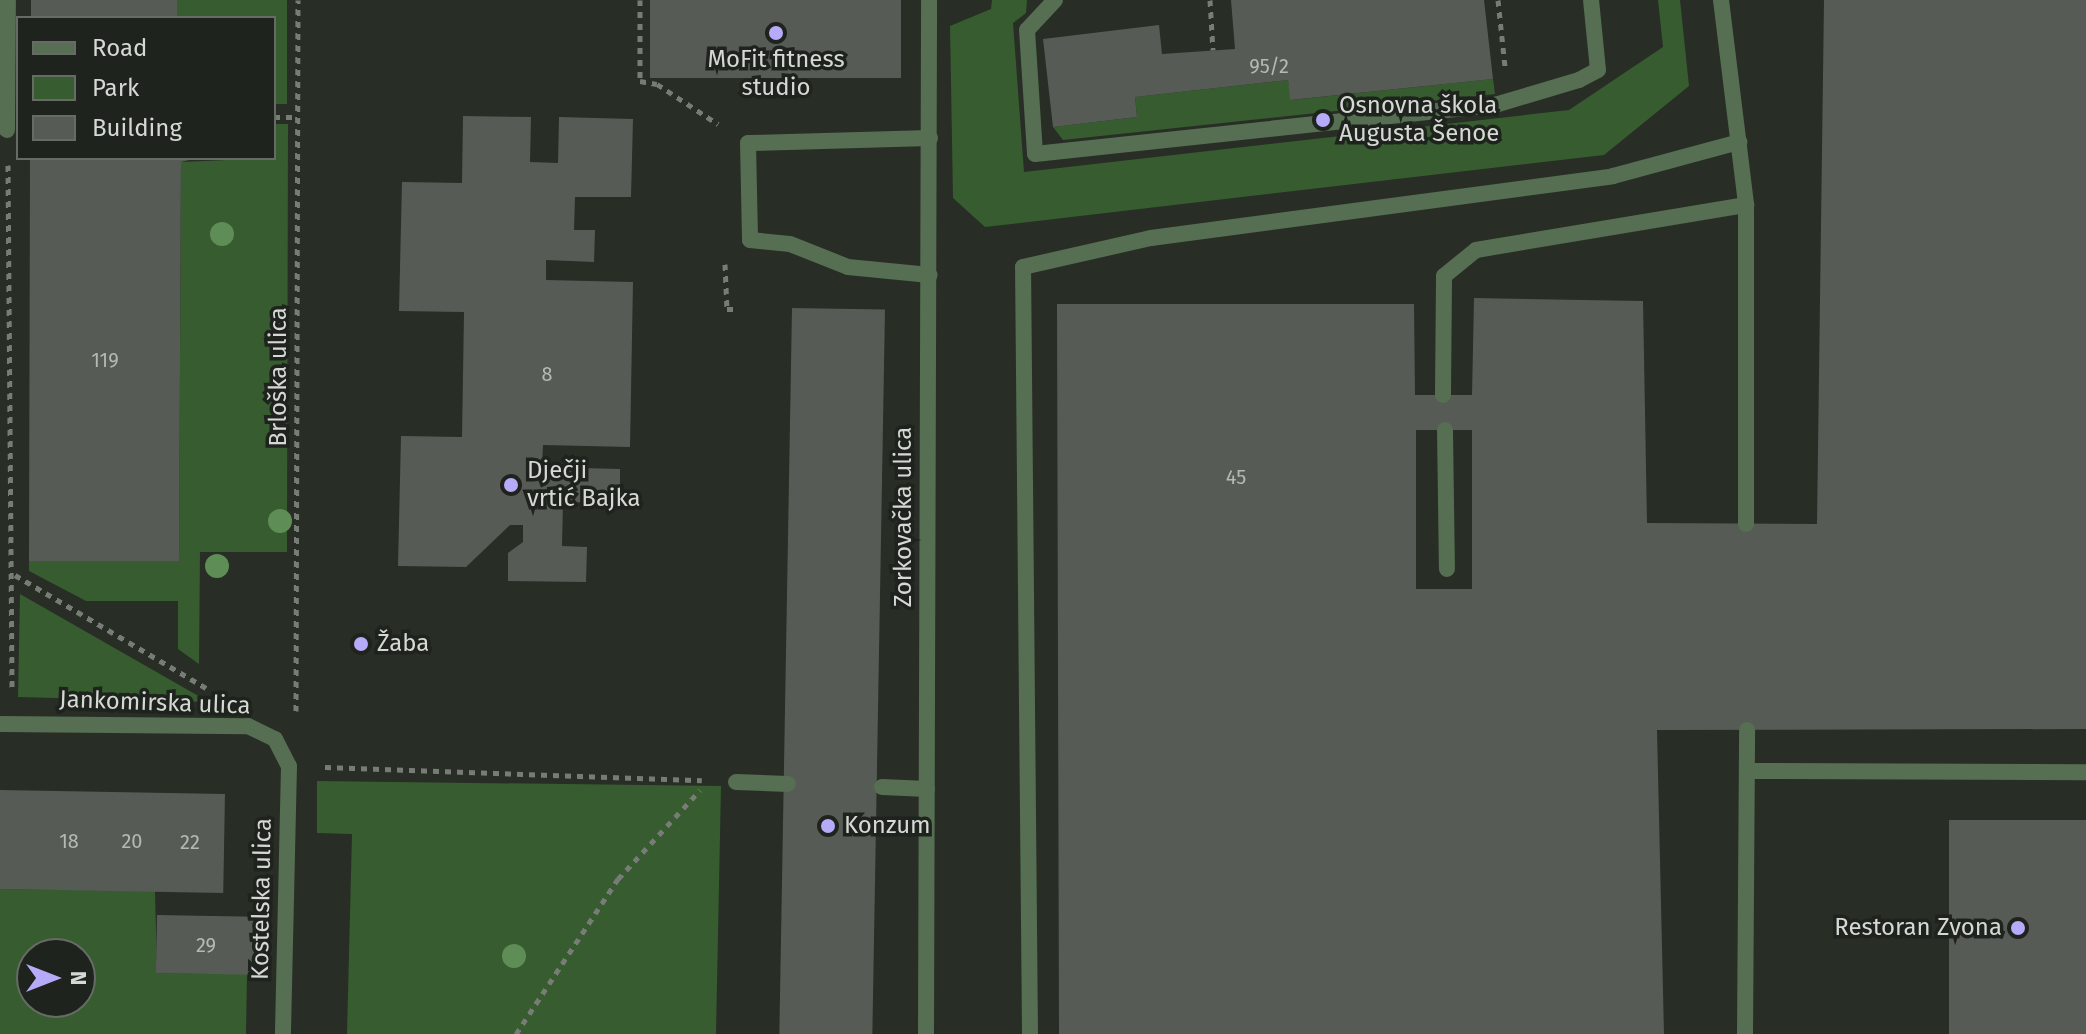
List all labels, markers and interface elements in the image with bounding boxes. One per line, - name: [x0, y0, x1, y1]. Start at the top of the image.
- legend: [16, 16, 276, 160]
- marker: MoFit fitness studio: [767, 24, 785, 42]
- text: Road: [92, 34, 147, 62]
- place label: MoFit fitness studio: [707, 46, 845, 102]
- house number: 95/2: [1249, 54, 1289, 78]
- text: Park: [92, 74, 139, 102]
- place label: Osnovna škola Augusta Šenoe: [1339, 92, 1499, 148]
- marker: Osnovna škola Augusta Šenoe: [1314, 111, 1332, 129]
- text: Building: [92, 114, 182, 142]
- street label: Brloška ulica: [265, 307, 293, 447]
- house number: 119: [91, 348, 119, 372]
- house number: 8: [541, 362, 553, 386]
- street label: Zorkovačka ulica: [890, 427, 918, 607]
- place label: Dječji vrtić Bajka: [527, 457, 640, 513]
- house number: 45: [1226, 465, 1246, 489]
- marker: Dječji vrtić Bajka: [502, 476, 520, 494]
- place label: Žaba: [377, 630, 429, 658]
- marker: Žaba: [352, 635, 370, 653]
- street label: Jankomirska ulica: [59, 685, 251, 721]
- place label: Konzum: [844, 812, 931, 840]
- marker: Konzum: [819, 817, 837, 835]
- street label: Kostelska ulica: [246, 818, 278, 980]
- house number: 18: [59, 829, 79, 853]
- house number: 20: [121, 829, 143, 853]
- house number: 22: [180, 830, 200, 854]
- place label: Restoran Zvona: [1834, 914, 2002, 942]
- marker: Restoran Zvona: [2009, 919, 2027, 937]
- house number: 29: [196, 933, 216, 957]
- north arrow: [16, 938, 96, 1018]
- text: N: [65, 971, 92, 985]

